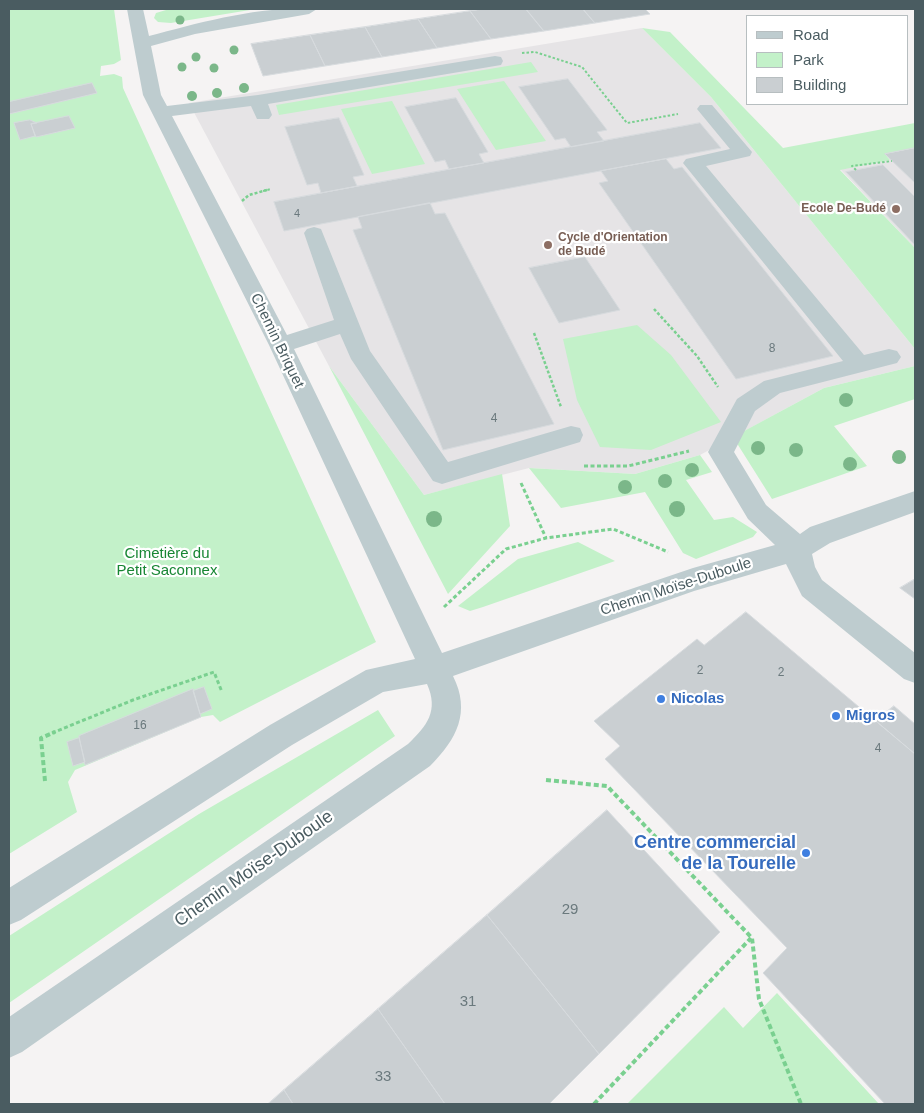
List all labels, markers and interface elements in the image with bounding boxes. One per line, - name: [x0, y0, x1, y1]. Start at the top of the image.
- legend: [746, 15, 909, 105]
- text: Road: [793, 26, 829, 43]
- text: Park: [793, 51, 824, 68]
- text: Building: [793, 76, 846, 93]
- place label: Ecole De-Budé: [801, 202, 886, 216]
- marker: Ecole De-Budé: [890, 203, 902, 215]
- house number: 4: [294, 207, 300, 221]
- place label: Cycle d'Orientation de Budé: [558, 231, 668, 259]
- marker: Cycle d'Orientation de Budé: [542, 239, 554, 251]
- street label: Chemin Briquet: [246, 291, 308, 391]
- house number: 8: [769, 342, 775, 356]
- house number: 4: [491, 412, 497, 426]
- park label: Cimetière du Petit Saconnex: [117, 545, 217, 580]
- street label: Chemin Moïse-Duboule: [598, 554, 754, 620]
- house number: 2: [697, 664, 703, 678]
- house number: 2: [778, 666, 784, 680]
- place label: Nicolas: [671, 690, 724, 708]
- marker: Nicolas: [655, 693, 667, 705]
- place label: Migros: [846, 707, 895, 725]
- marker: Migros: [830, 710, 842, 722]
- house number: 16: [133, 719, 147, 733]
- house number: 4: [875, 742, 881, 756]
- street label: Chemin Moïse-Duboule: [170, 806, 338, 932]
- place label: Centre commercial de la Tourelle: [634, 832, 796, 874]
- marker: Centre commercial de la Tourelle: [800, 847, 812, 859]
- house number: 29: [562, 901, 578, 919]
- house number: 31: [460, 993, 476, 1011]
- house number: 33: [375, 1068, 391, 1086]

